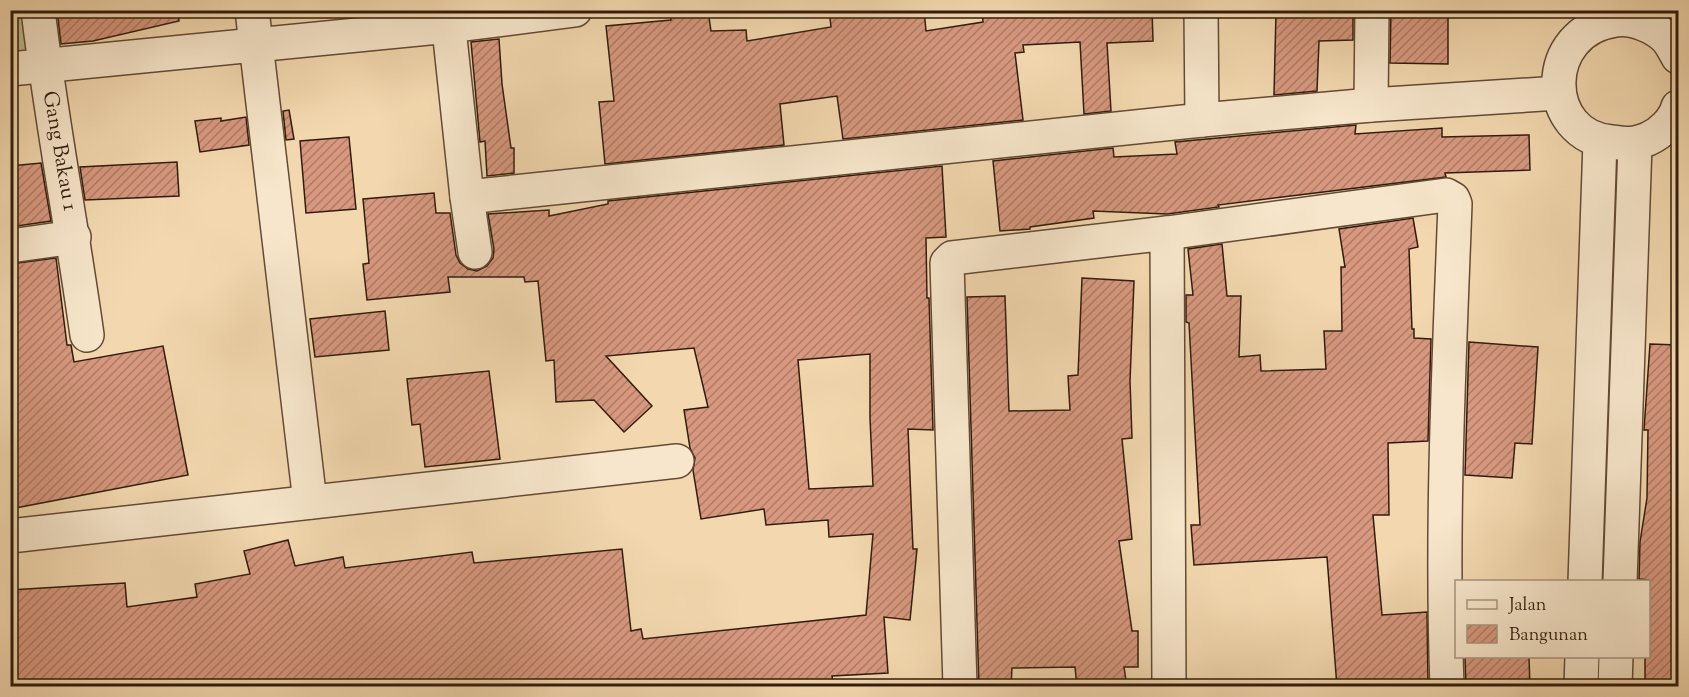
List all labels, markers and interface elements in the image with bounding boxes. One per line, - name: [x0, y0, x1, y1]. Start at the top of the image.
- street label: Gang Bakau 1: [34, 89, 84, 213]
- legend: [1455, 580, 1650, 658]
- text: Jalan: [1508, 593, 1547, 619]
- text: Bangunan: [1509, 623, 1588, 649]

